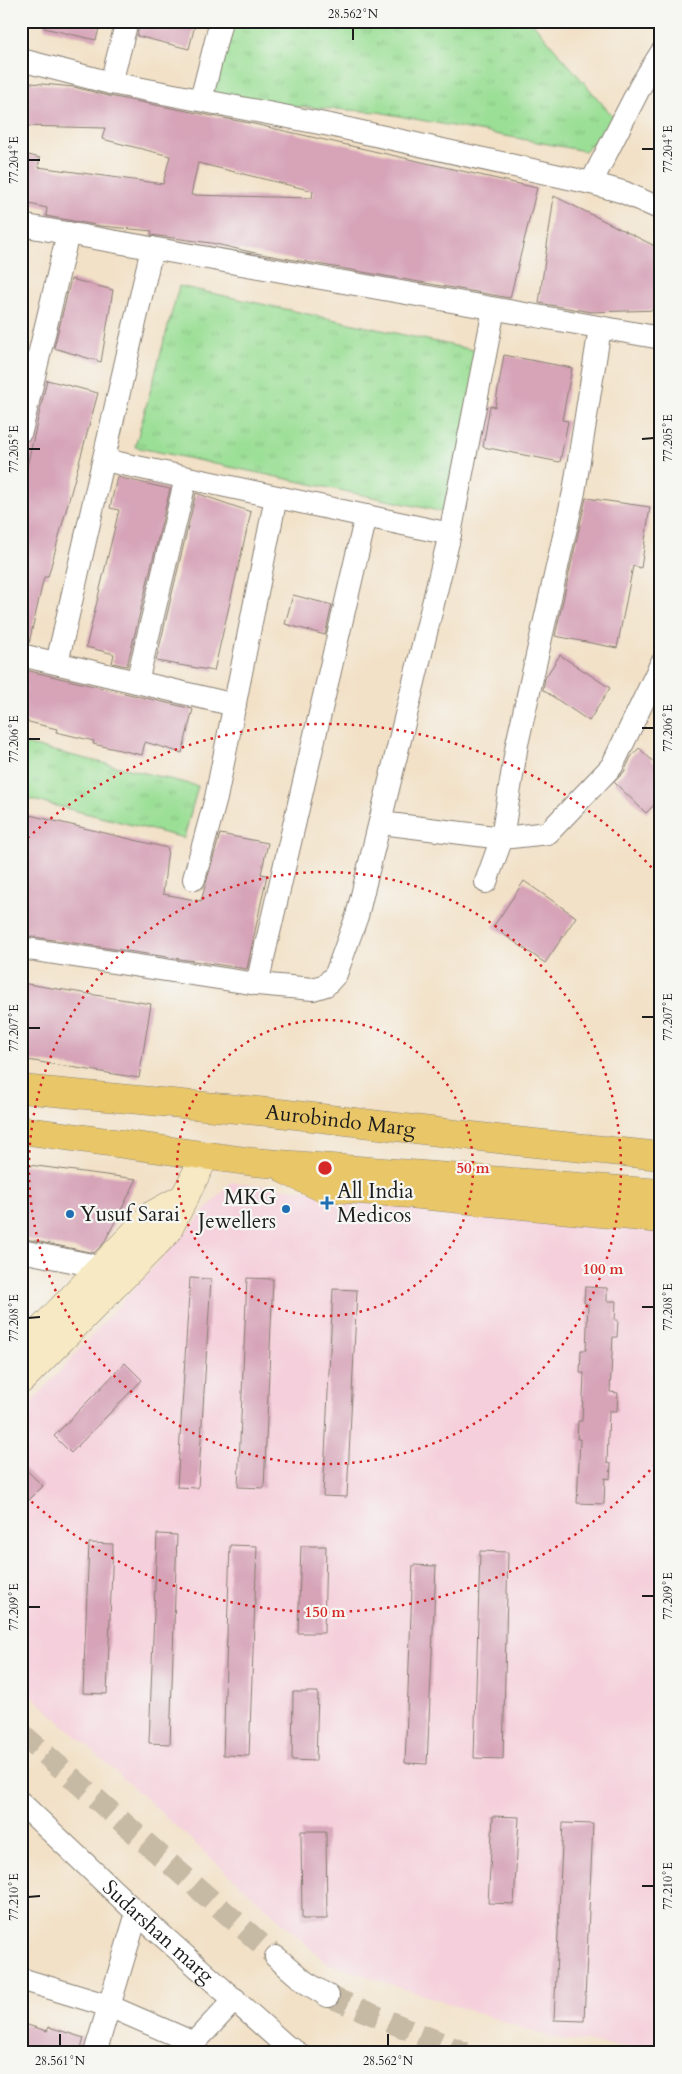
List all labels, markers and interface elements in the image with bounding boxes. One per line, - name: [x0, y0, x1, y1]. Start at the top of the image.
- text: 28.562°N: [328, 6, 379, 22]
- text: 77.204°E: [660, 125, 676, 173]
- text: 77.204°E: [6, 136, 22, 184]
- text: 77.205°E: [660, 414, 676, 462]
- text: 77.205°E: [6, 425, 22, 473]
- text: 77.206°E: [660, 704, 676, 752]
- text: 77.206°E: [6, 715, 22, 763]
- text: 77.207°E: [660, 993, 676, 1041]
- text: 77.207°E: [6, 1004, 22, 1052]
- street label: Aurobindo Marg: [264, 1098, 417, 1144]
- text: 50 m: [456, 1158, 490, 1178]
- centre of rings: [316, 1159, 334, 1177]
- place label: All India Medicos: [337, 1177, 414, 1230]
- place label: MKG Jewellers: [195, 1183, 276, 1236]
- marker: All India Medicos: [321, 1197, 333, 1209]
- place label: Yusuf Sarai: [80, 1200, 180, 1229]
- marker: MKG Jewellers: [280, 1203, 292, 1215]
- marker: Yusuf Sarai: [64, 1208, 76, 1220]
- text: 100 m: [583, 1259, 624, 1279]
- text: 77.208°E: [660, 1283, 676, 1331]
- text: 77.208°E: [6, 1294, 22, 1342]
- text: 77.209°E: [660, 1572, 676, 1620]
- text: 77.209°E: [6, 1583, 22, 1631]
- text: 150 m: [305, 1602, 346, 1622]
- text: 77.210°E: [660, 1862, 676, 1910]
- text: 77.210°E: [6, 1873, 22, 1921]
- street label: Sudarshan marg: [96, 1874, 220, 1990]
- text: 28.561°N: [35, 2053, 86, 2069]
- text: 28.562°N: [363, 2053, 414, 2069]

